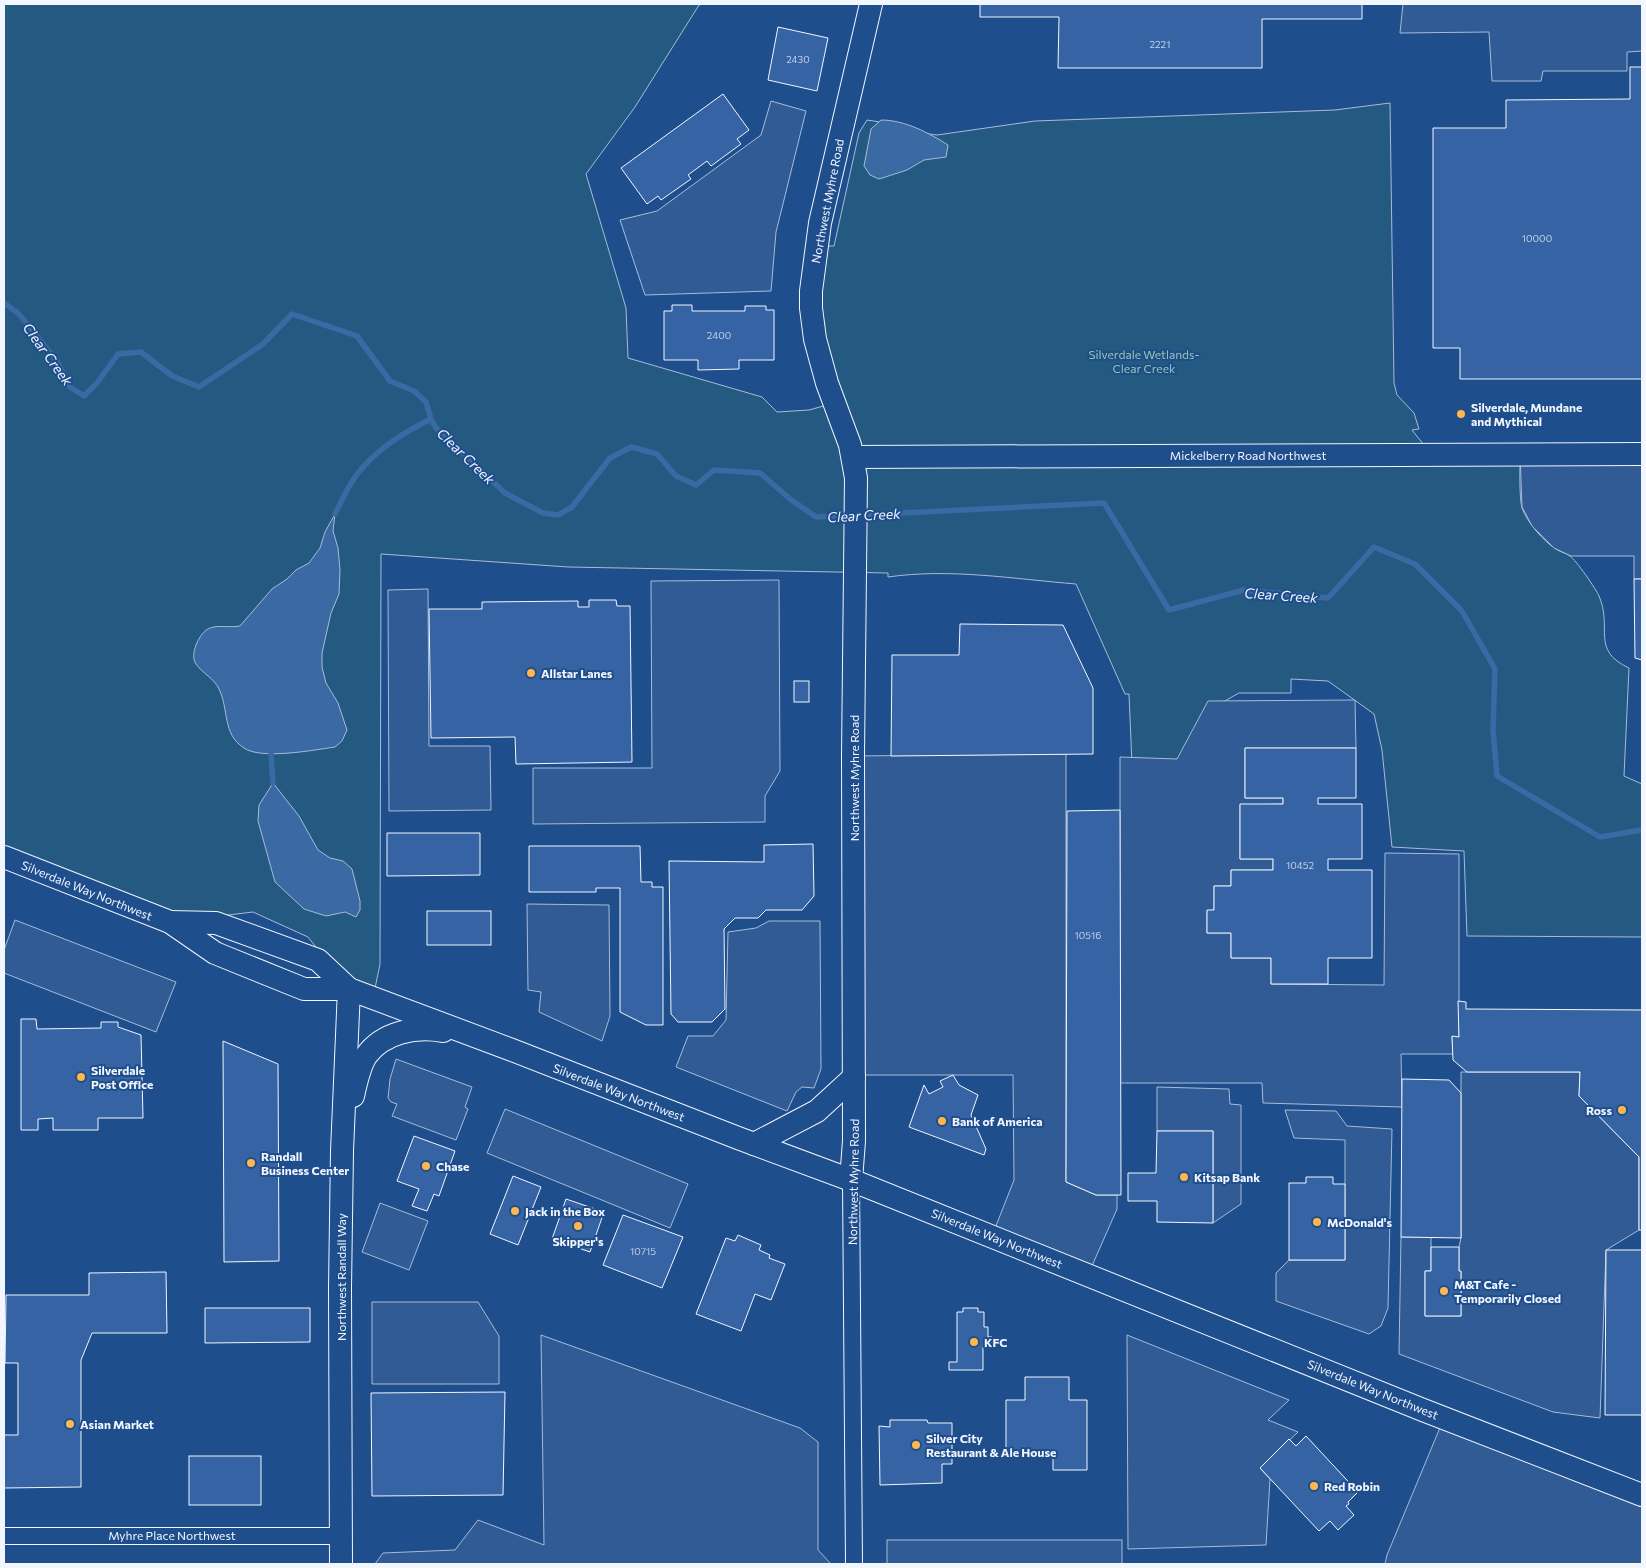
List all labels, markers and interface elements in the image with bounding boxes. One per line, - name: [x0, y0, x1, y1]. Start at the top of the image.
- house number: 2221: [1150, 38, 1170, 50]
- house number: 2430: [786, 53, 810, 65]
- street label: Northwest Myhre Road: [808, 138, 846, 264]
- house number: 10000: [1522, 232, 1552, 244]
- water label: Clear Creek: [20, 319, 77, 389]
- house number: 2400: [707, 329, 731, 341]
- park label: Silverdale Wetlands- Clear Creek: [1088, 347, 1200, 375]
- place label: Silverdale, Mundane and Mythical: [1471, 400, 1582, 428]
- marker: Silverdale, Mundane and Mythical: [1455, 408, 1467, 420]
- water label: Clear Creek: [434, 424, 499, 488]
- street label: Mickelberry Road Northwest: [1170, 448, 1326, 462]
- water label: Clear Creek: [827, 505, 902, 525]
- water label: Clear Creek: [1244, 584, 1319, 606]
- place label: Allstar Lanes: [541, 666, 613, 680]
- marker: Allstar Lanes: [525, 667, 537, 679]
- street label: Northwest Myhre Road: [847, 715, 861, 841]
- street label: Silverdale Way Northwest: [20, 857, 155, 923]
- house number: 10452: [1286, 859, 1314, 871]
- house number: 10516: [1075, 929, 1101, 941]
- street label: Silverdale Way Northwest: [551, 1060, 687, 1124]
- place label: Silverdale Post Office: [91, 1063, 153, 1091]
- marker: Silverdale Post Office: [75, 1071, 87, 1083]
- place label: Ross: [1586, 1103, 1612, 1117]
- marker: Ross: [1616, 1104, 1628, 1116]
- place label: Bank of America: [952, 1114, 1043, 1128]
- marker: Bank of America: [936, 1115, 948, 1127]
- street label: Northwest Myhre Road: [845, 1119, 861, 1245]
- place label: Randall Business Center: [261, 1149, 349, 1177]
- marker: Randall Business Center: [245, 1157, 257, 1169]
- place label: Chase: [436, 1159, 469, 1173]
- marker: Chase: [420, 1160, 432, 1172]
- place label: Kitsap Bank: [1194, 1170, 1260, 1184]
- marker: Kitsap Bank: [1178, 1171, 1190, 1183]
- place label: Jack in the Box: [525, 1204, 605, 1219]
- marker: Jack in the Box: [509, 1205, 521, 1217]
- street label: Silverdale Way Northwest: [930, 1205, 1065, 1271]
- street label: Northwest Randall Way: [334, 1213, 348, 1341]
- place label: McDonald's: [1327, 1215, 1393, 1229]
- marker: McDonald's: [1311, 1216, 1323, 1228]
- marker: Skipper's: [572, 1220, 584, 1232]
- place label: Skipper's: [552, 1234, 604, 1248]
- house number: 10715: [630, 1245, 656, 1257]
- place label: M&T Cafe - Temporarily Closed: [1454, 1277, 1561, 1305]
- marker: M&T Cafe - Temporarily Closed: [1438, 1285, 1450, 1297]
- place label: KFC: [984, 1335, 1008, 1349]
- marker: KFC: [968, 1336, 980, 1348]
- street label: Silverdale Way Northwest: [1306, 1356, 1441, 1422]
- place label: Asian Market: [80, 1417, 154, 1431]
- marker: Asian Market: [64, 1418, 76, 1430]
- place label: Silver City Restaurant & Ale House: [926, 1431, 1056, 1459]
- marker: Silver City Restaurant & Ale House: [910, 1439, 922, 1451]
- place label: Red Robin: [1324, 1479, 1380, 1493]
- marker: Red Robin: [1308, 1480, 1320, 1492]
- street label: Myhre Place Northwest: [108, 1528, 236, 1542]

